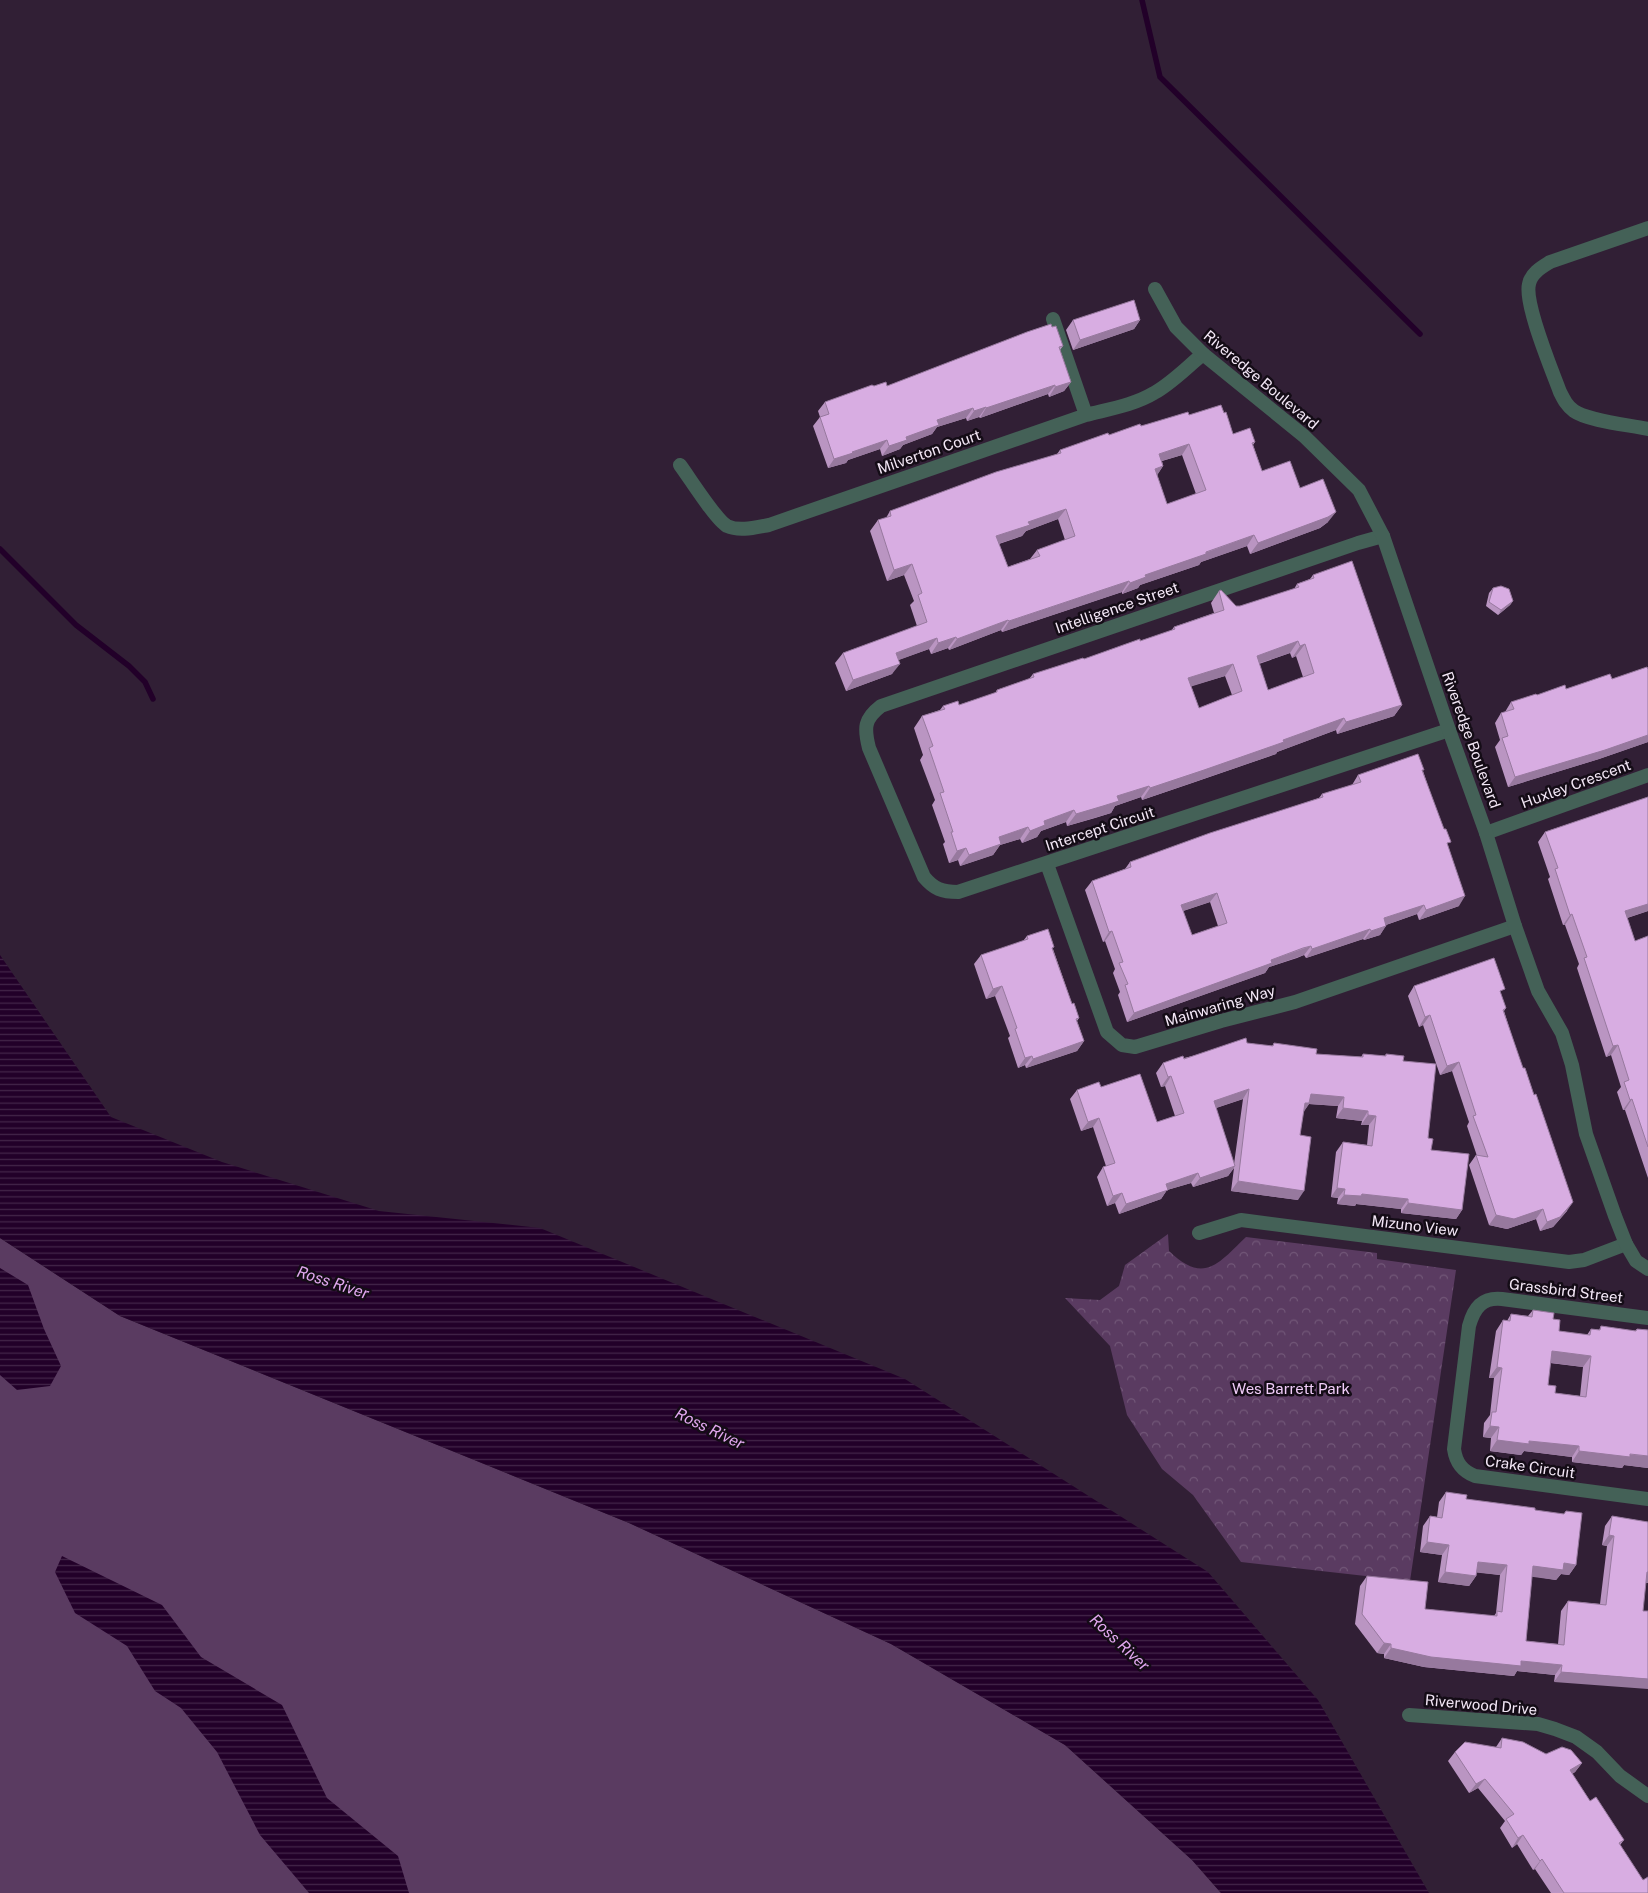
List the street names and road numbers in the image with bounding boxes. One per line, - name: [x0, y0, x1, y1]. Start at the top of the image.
- street label: Riveredge Boulevard: [1201, 327, 1322, 432]
- street label: Milverton Court: [875, 426, 983, 477]
- street label: Intelligence Street: [1053, 578, 1181, 637]
- street label: Riveredge Boulevard: [1439, 669, 1504, 811]
- street label: Huxley Crescent: [1519, 756, 1633, 811]
- street label: Intercept Circuit: [1043, 803, 1157, 854]
- street label: Mainwaring Way: [1163, 982, 1277, 1029]
- street label: Mizuno View: [1371, 1212, 1460, 1239]
- street label: Grassbird Street: [1508, 1275, 1624, 1306]
- street label: Crake Circuit: [1484, 1452, 1576, 1481]
- street label: Riverwood Drive: [1424, 1691, 1538, 1718]

